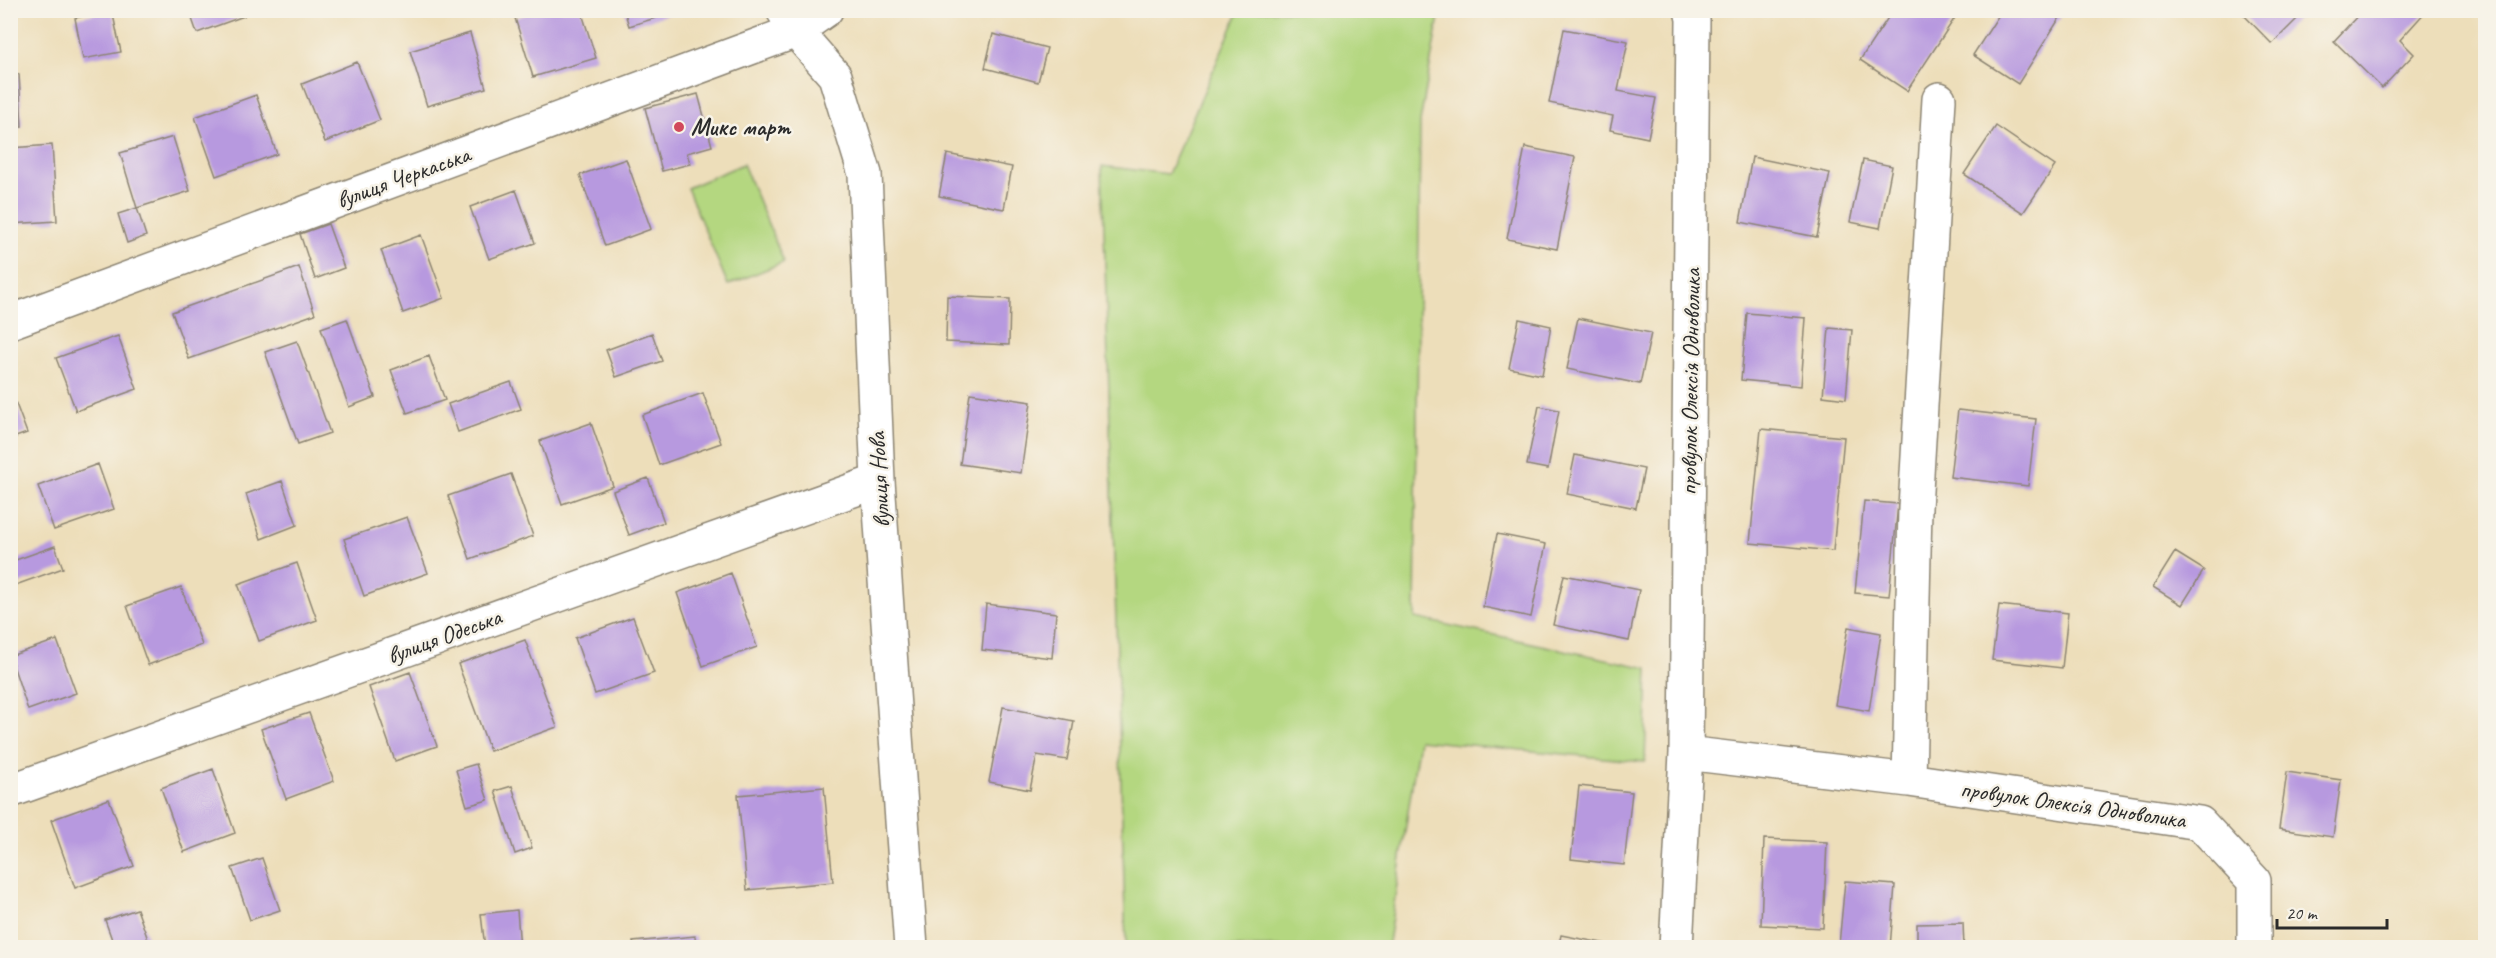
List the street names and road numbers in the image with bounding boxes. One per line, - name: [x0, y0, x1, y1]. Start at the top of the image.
- street label: вулиця Черкаська: [332, 138, 476, 215]
- street label: провулок Олексія Одноволика: [1673, 267, 1707, 496]
- street label: вулиця Нова: [861, 430, 896, 528]
- street label: вулиця Одеська: [383, 601, 506, 670]
- street label: провулок Олексія Одноволика: [1959, 773, 2189, 835]

